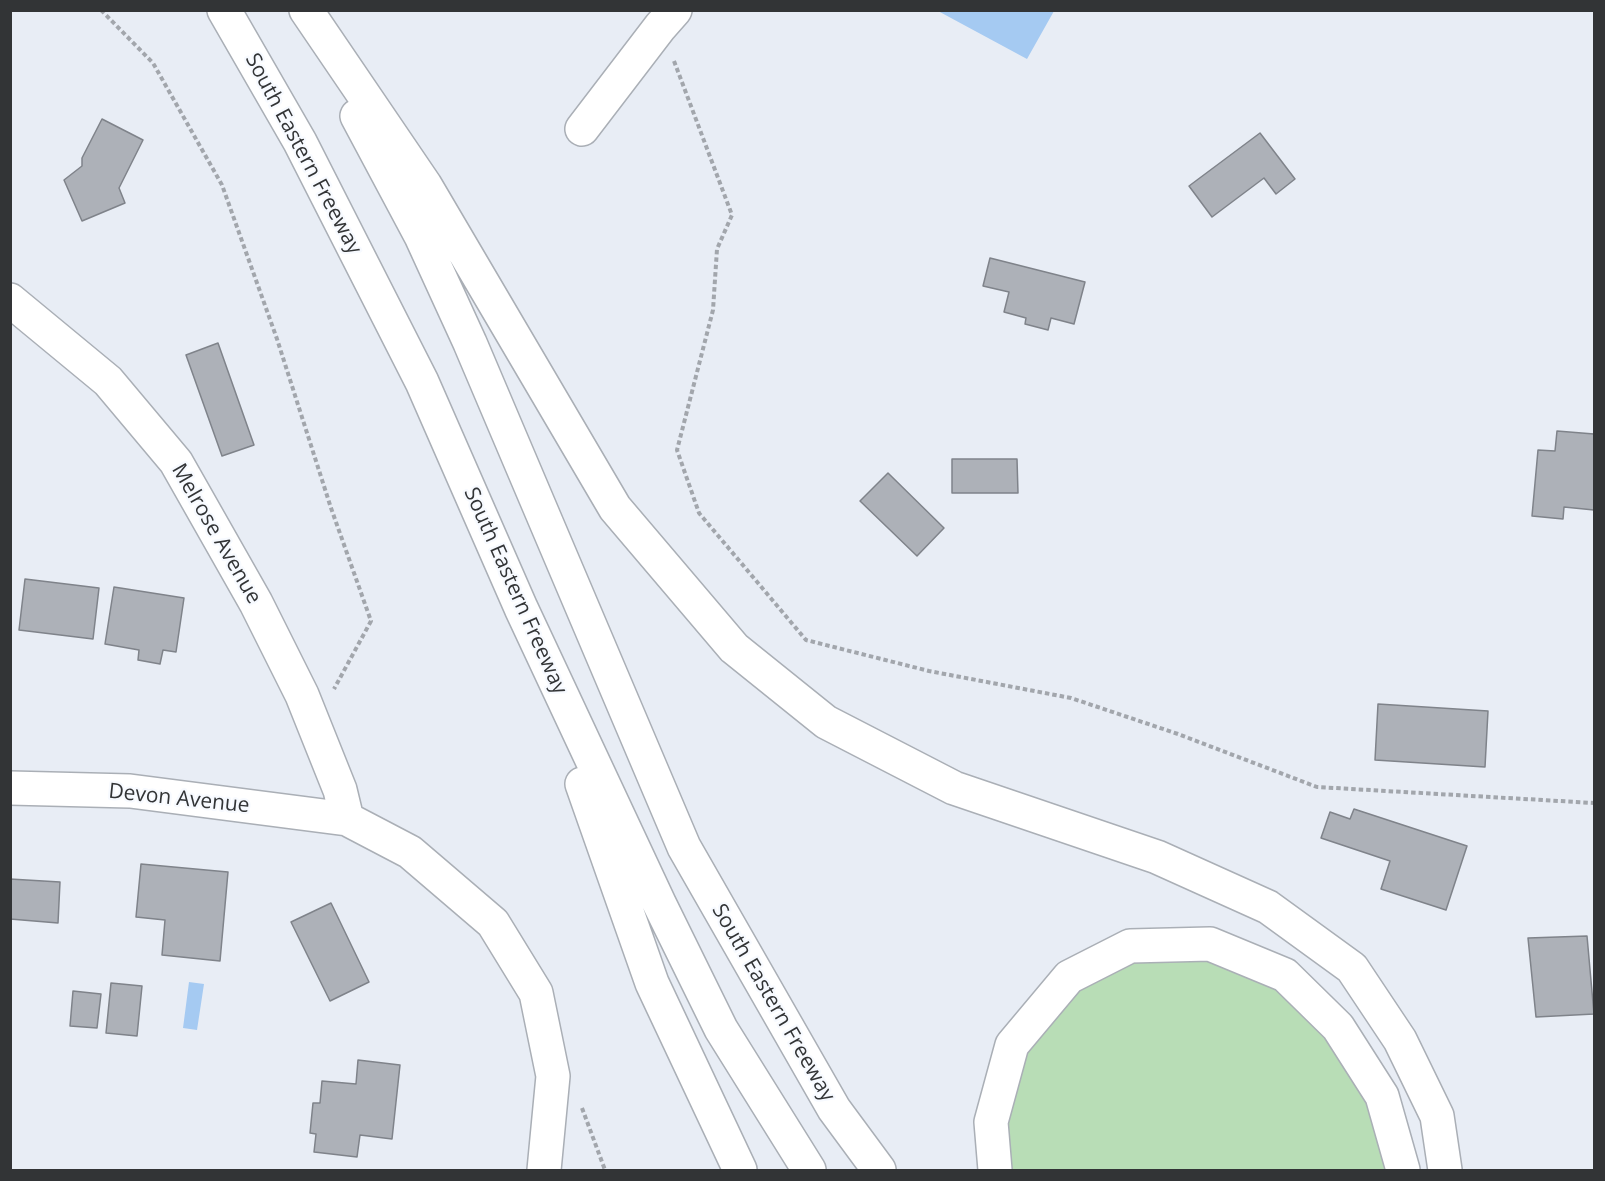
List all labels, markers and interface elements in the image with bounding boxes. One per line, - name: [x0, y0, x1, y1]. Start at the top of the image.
- street label: South Eastern Freeway: [239, 49, 367, 259]
- street label: Melrose Avenue: [166, 459, 266, 609]
- street label: South Eastern Freeway: [458, 484, 572, 698]
- street label: Devon Avenue: [107, 779, 251, 819]
- street label: South Eastern Freeway: [706, 900, 840, 1106]

